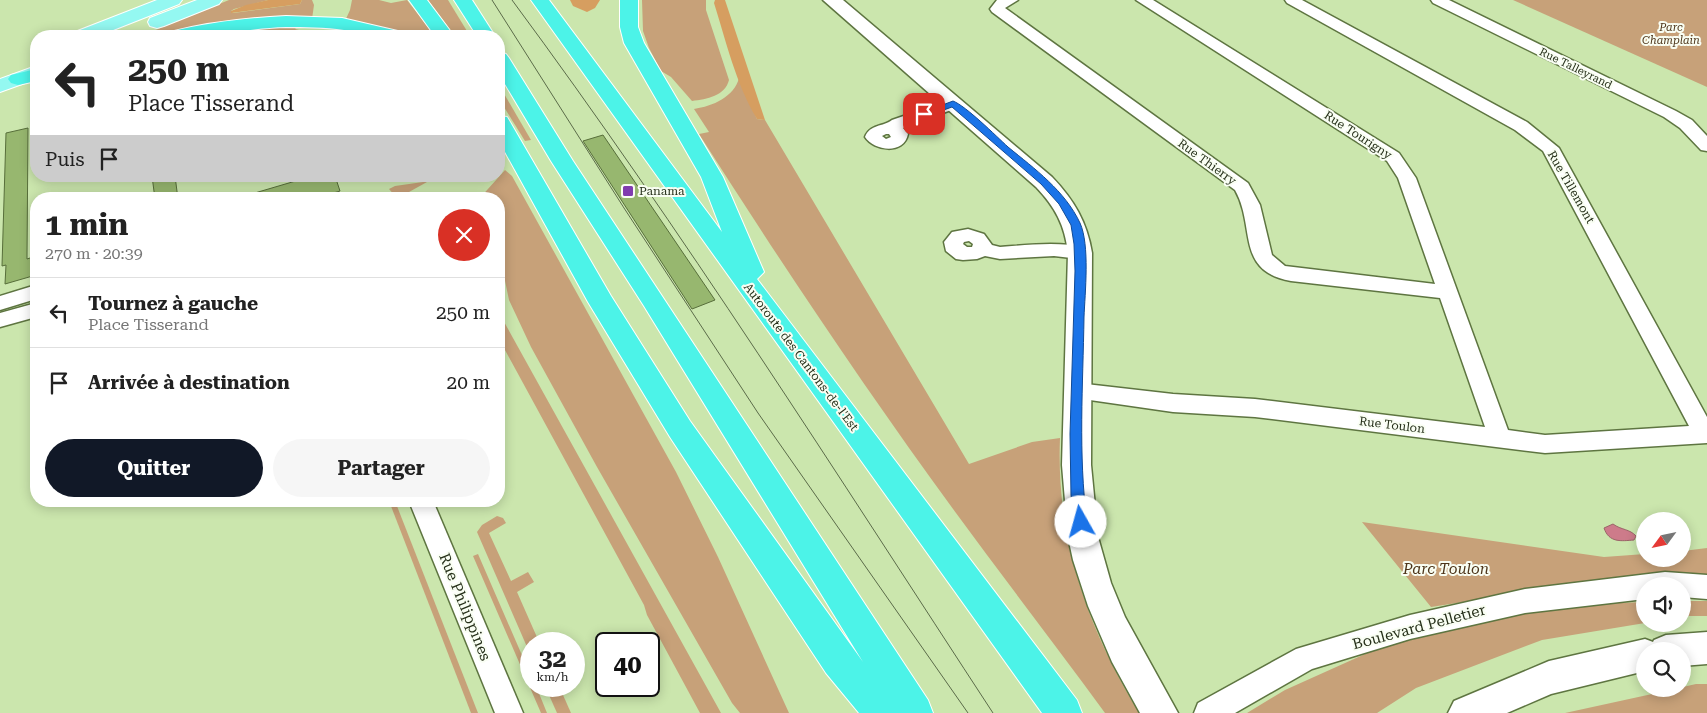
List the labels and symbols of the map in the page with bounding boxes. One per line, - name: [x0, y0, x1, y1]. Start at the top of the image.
- park label: Parc Champlain: [1642, 21, 1700, 47]
- street label: Rue Talleyrand: [1537, 45, 1614, 92]
- pin: [903, 93, 945, 135]
- street label: Rue Tourigny: [1322, 108, 1395, 162]
- street label: Rue Thierry: [1175, 136, 1240, 188]
- street label: Rue Tillemont: [1545, 148, 1598, 226]
- marker: Panama: [621, 184, 635, 198]
- place label: Panama: [639, 184, 685, 198]
- street label: Autoroute des Cantons-de-l'Est: [741, 280, 862, 434]
- street label: Rue Toulon: [1358, 414, 1426, 436]
- position arrow: [1054, 495, 1106, 547]
- north arrow: [1636, 512, 1691, 568]
- street label: Rue Philippines: [435, 551, 495, 663]
- park label: Parc Toulon: [1402, 560, 1489, 578]
- street label: Boulevard Pelletier: [1350, 601, 1488, 653]
- speed limit sign: 40: [595, 632, 660, 697]

